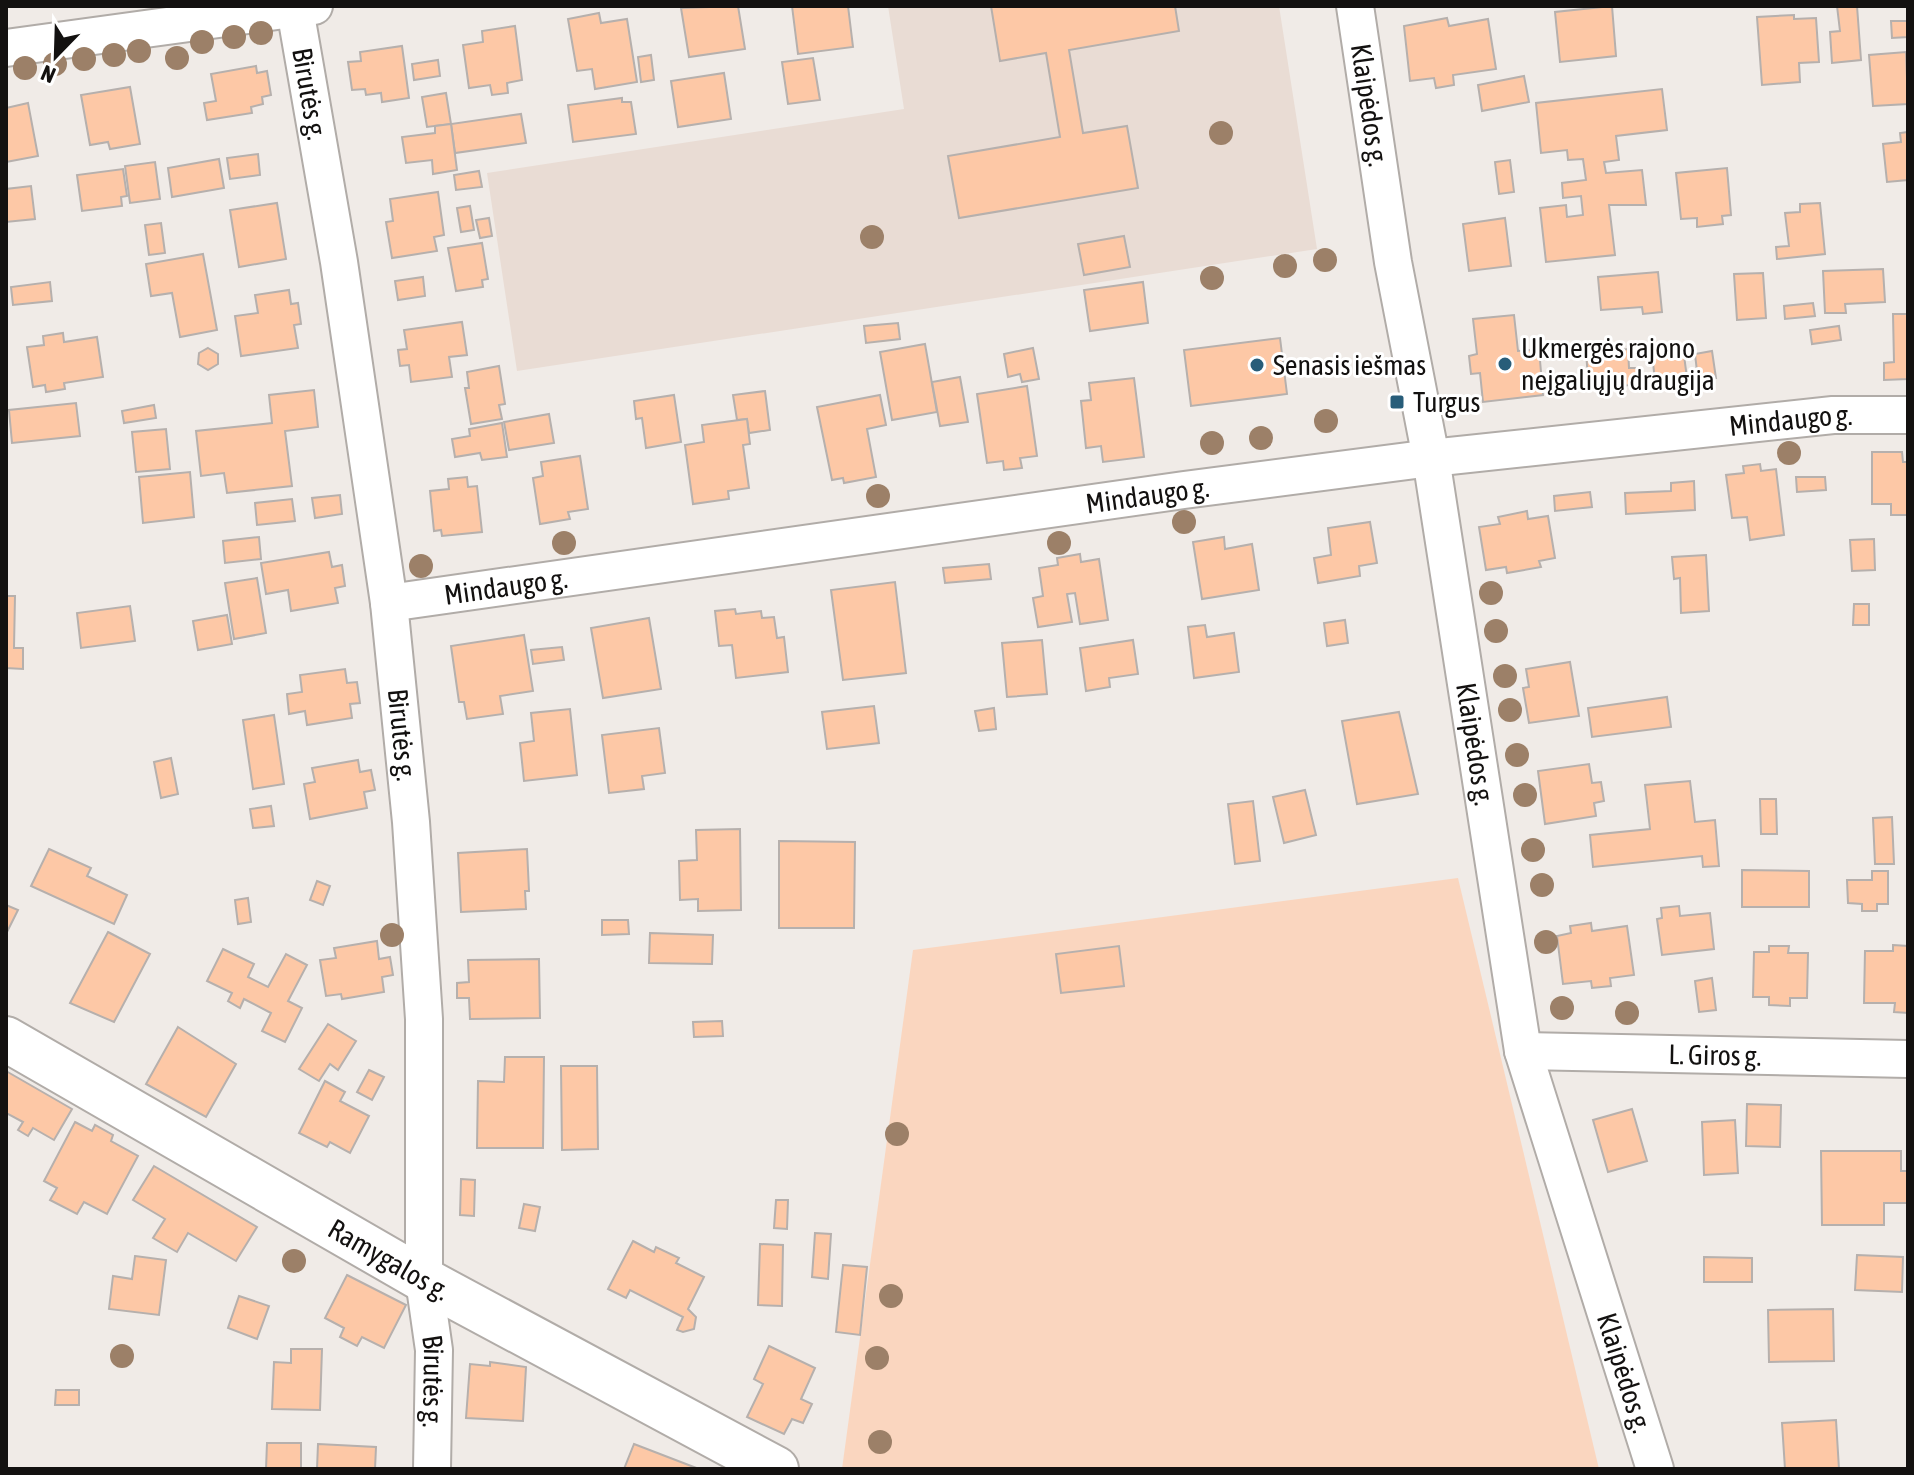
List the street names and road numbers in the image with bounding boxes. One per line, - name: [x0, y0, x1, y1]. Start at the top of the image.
- street label: Klaipėdos g.: [1345, 41, 1395, 168]
- street label: Birutės g.: [286, 45, 333, 142]
- street label: Mindaugo g.: [1727, 399, 1853, 442]
- street label: Mindaugo g.: [1084, 471, 1211, 520]
- street label: Mindaugo g.: [442, 562, 570, 611]
- street label: Klaipėdos g.: [1450, 681, 1501, 808]
- street label: Birutės g.: [382, 687, 423, 783]
- street label: L. Giros g.: [1668, 1038, 1762, 1072]
- street label: Ramygalos g.: [323, 1212, 455, 1307]
- street label: Klaipėdos g.: [1591, 1309, 1659, 1437]
- street label: Birutės g.: [416, 1333, 450, 1428]

